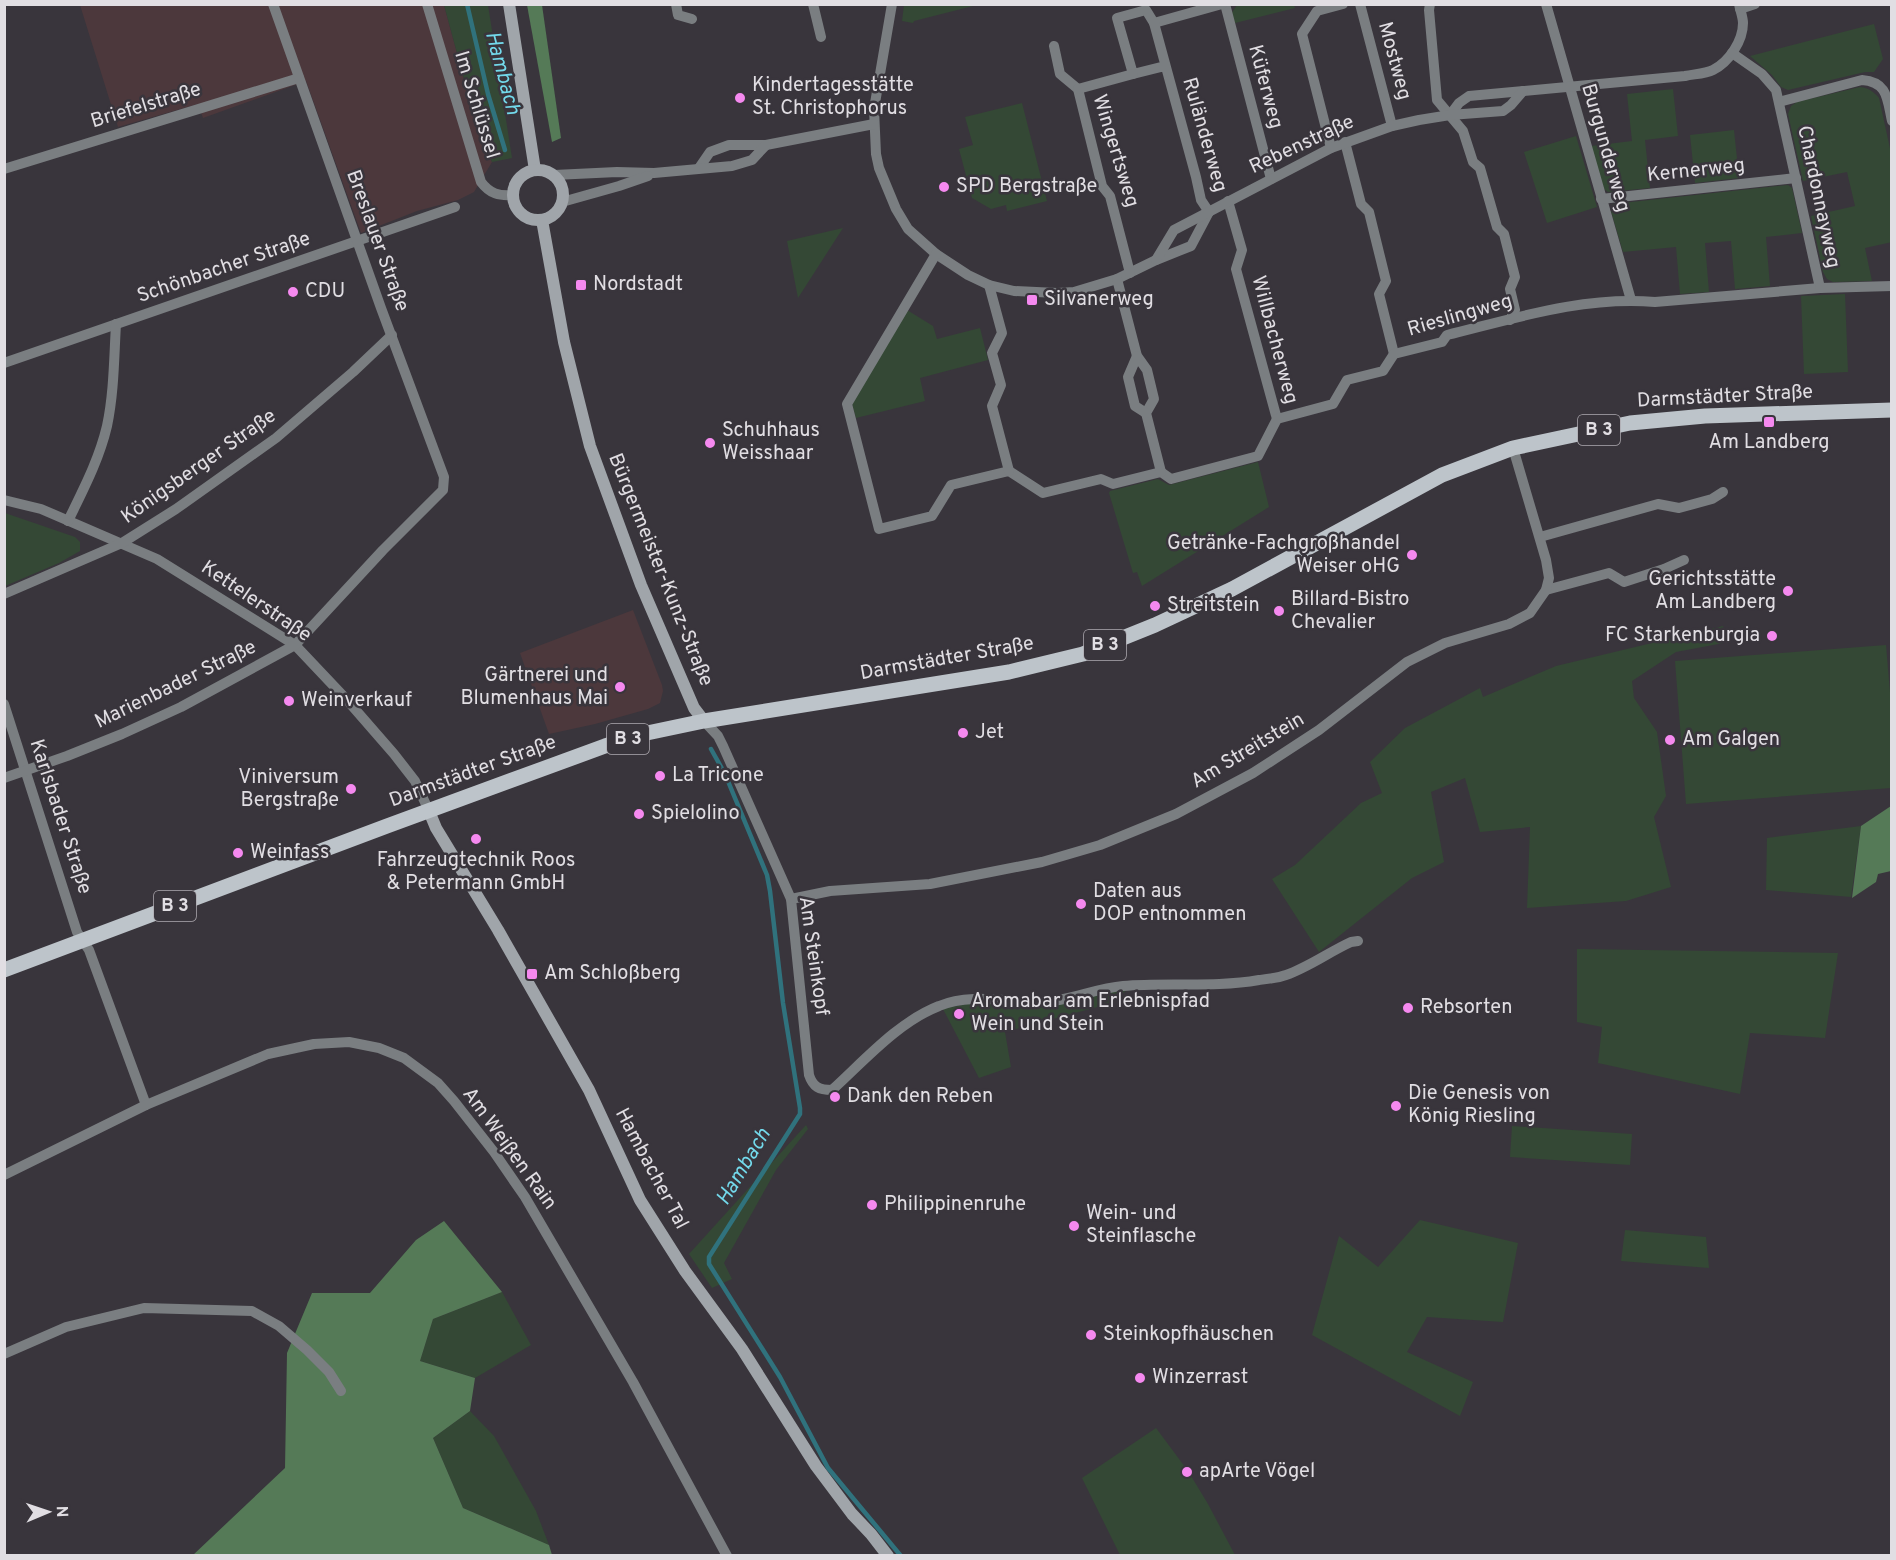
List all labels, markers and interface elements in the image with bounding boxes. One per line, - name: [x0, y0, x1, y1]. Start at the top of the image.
- street label: Mostweg: [1371, 19, 1417, 103]
- water label: Hambach: [478, 28, 526, 118]
- street label: Küferweg: [1241, 42, 1289, 132]
- street label: Im Schlüssel: [447, 48, 505, 162]
- place label: Kindertagesstätte St. Christophorus: [752, 73, 914, 122]
- street label: Ruländerweg: [1175, 75, 1233, 195]
- street label: Briefelstraße: [88, 77, 204, 135]
- street label: Burgunderweg: [1574, 81, 1636, 215]
- marker: Kindertagesstätte St. Christophorus: [733, 91, 747, 105]
- street label: Wingertsweg: [1086, 91, 1144, 211]
- street label: Rebenstraße: [1245, 109, 1359, 181]
- street label: Chardonnayweg: [1790, 123, 1846, 271]
- street label: Kernerweg: [1646, 153, 1746, 189]
- street label: Breslauer Straße: [339, 167, 415, 315]
- place label: SPD Bergstraße: [956, 174, 1097, 200]
- marker: SPD Bergstraße: [937, 180, 951, 194]
- street label: Schönbacher Straße: [134, 226, 314, 310]
- place label: Nordstadt: [593, 272, 683, 298]
- street label: Willbacherweg: [1244, 273, 1304, 407]
- marker: Nordstadt: [574, 278, 588, 292]
- place label: CDU: [305, 279, 345, 305]
- marker: CDU: [286, 285, 300, 299]
- place label: Silvanerweg: [1044, 287, 1154, 313]
- street label: Rieslingweg: [1405, 289, 1515, 343]
- marker: Silvanerweg: [1025, 293, 1039, 307]
- street label: Darmstädter Straße: [1636, 379, 1814, 415]
- street label: Königsberger Straße: [116, 404, 282, 530]
- road number: B 3: [1578, 415, 1620, 445]
- marker: Am Landberg: [1762, 415, 1776, 429]
- place label: Schuhhaus Weisshaar: [722, 418, 820, 467]
- place label: Am Landberg: [1708, 430, 1830, 456]
- marker: Schuhhaus Weisshaar: [703, 436, 717, 450]
- street label: Bürgermeister-Kunz-Straße: [601, 450, 719, 690]
- place label: Getränke-Fachgroßhandel Weiser oHG: [1167, 531, 1400, 580]
- marker: Getränke-Fachgroßhandel Weiser oHG: [1405, 548, 1419, 562]
- street label: Kettelerstraße: [196, 555, 316, 649]
- place label: Gerichtsstätte Am Landberg: [1648, 567, 1776, 616]
- marker: Gerichtsstätte Am Landberg: [1781, 584, 1795, 598]
- place label: Billard-Bistro Chevalier: [1291, 587, 1409, 636]
- place label: Streitstein: [1167, 593, 1260, 619]
- marker: Streitstein: [1148, 599, 1162, 613]
- marker: Billard-Bistro Chevalier: [1272, 604, 1286, 618]
- place label: FC Starkenburgia: [1605, 623, 1760, 649]
- marker: FC Starkenburgia: [1765, 629, 1779, 643]
- road number: B 3: [1084, 630, 1126, 660]
- street label: Darmstädter Straße: [858, 631, 1036, 687]
- street label: Marienbader Straße: [91, 635, 261, 735]
- place label: Gärtnerei und Blumenhaus Mai: [460, 663, 608, 712]
- marker: Gärtnerei und Blumenhaus Mai: [613, 680, 627, 694]
- place label: Weinverkauf: [301, 688, 412, 714]
- marker: Weinverkauf: [282, 694, 296, 708]
- street label: Am Streitstein: [1186, 707, 1310, 795]
- place label: Jet: [975, 720, 1004, 746]
- road number: B 3: [607, 724, 649, 754]
- marker: Jet: [956, 726, 970, 740]
- place label: Am Galgen: [1682, 727, 1780, 753]
- street label: Darmstädter Straße: [386, 730, 560, 814]
- marker: Am Galgen: [1663, 733, 1677, 747]
- street label: Karlsbader Straße: [23, 736, 97, 898]
- place label: La Tricone: [672, 763, 764, 789]
- place label: Viniversum Bergstraße: [238, 765, 339, 814]
- marker: La Tricone: [653, 769, 667, 783]
- marker: Viniversum Bergstraße: [344, 782, 358, 796]
- place label: Spielolino: [651, 801, 740, 827]
- marker: Spielolino: [632, 807, 646, 821]
- marker: Fahrzeugtechnik Roos & Petermann GmbH: [469, 832, 483, 846]
- place label: Weinfass: [250, 840, 329, 866]
- marker: Weinfass: [231, 846, 245, 860]
- place label: Fahrzeugtechnik Roos & Petermann GmbH: [377, 848, 575, 897]
- place label: Daten aus DOP entnommen: [1093, 879, 1246, 928]
- road number: B 3: [154, 891, 196, 921]
- street label: Am Steinkopf: [792, 895, 834, 1018]
- marker: Daten aus DOP entnommen: [1074, 897, 1088, 911]
- place label: Am Schloßberg: [544, 961, 681, 987]
- marker: Am Schloßberg: [525, 967, 539, 981]
- place label: Aromabar am Erlebnispfad Wein und Stein: [971, 989, 1210, 1038]
- place label: Rebsorten: [1420, 995, 1513, 1021]
- marker: Rebsorten: [1401, 1001, 1415, 1015]
- marker: Aromabar am Erlebnispfad Wein und Stein: [952, 1007, 966, 1021]
- place label: Die Genesis von König Riesling: [1408, 1081, 1550, 1130]
- street label: Am Weißen Rain: [456, 1083, 562, 1215]
- place label: Dank den Reben: [847, 1084, 993, 1110]
- marker: Dank den Reben: [828, 1090, 842, 1104]
- marker: Die Genesis von König Riesling: [1389, 1099, 1403, 1113]
- street label: Hambacher Tal: [608, 1104, 694, 1234]
- water label: Hambach: [710, 1123, 778, 1211]
- place label: Philippinenruhe: [884, 1192, 1026, 1218]
- marker: Philippinenruhe: [865, 1198, 879, 1212]
- place label: Wein- und Steinflasche: [1086, 1201, 1196, 1250]
- marker: Wein- und Steinflasche: [1067, 1219, 1081, 1233]
- place label: Steinkopfhäuschen: [1103, 1322, 1274, 1348]
- marker: Steinkopfhäuschen: [1084, 1328, 1098, 1342]
- place label: Winzerrast: [1152, 1365, 1248, 1391]
- marker: Winzerrast: [1133, 1371, 1147, 1385]
- place label: apArte Vögel: [1199, 1459, 1315, 1485]
- marker: apArte Vögel: [1180, 1465, 1194, 1479]
- north arrow: [18, 1482, 78, 1542]
- text: N: [51, 1505, 71, 1518]

